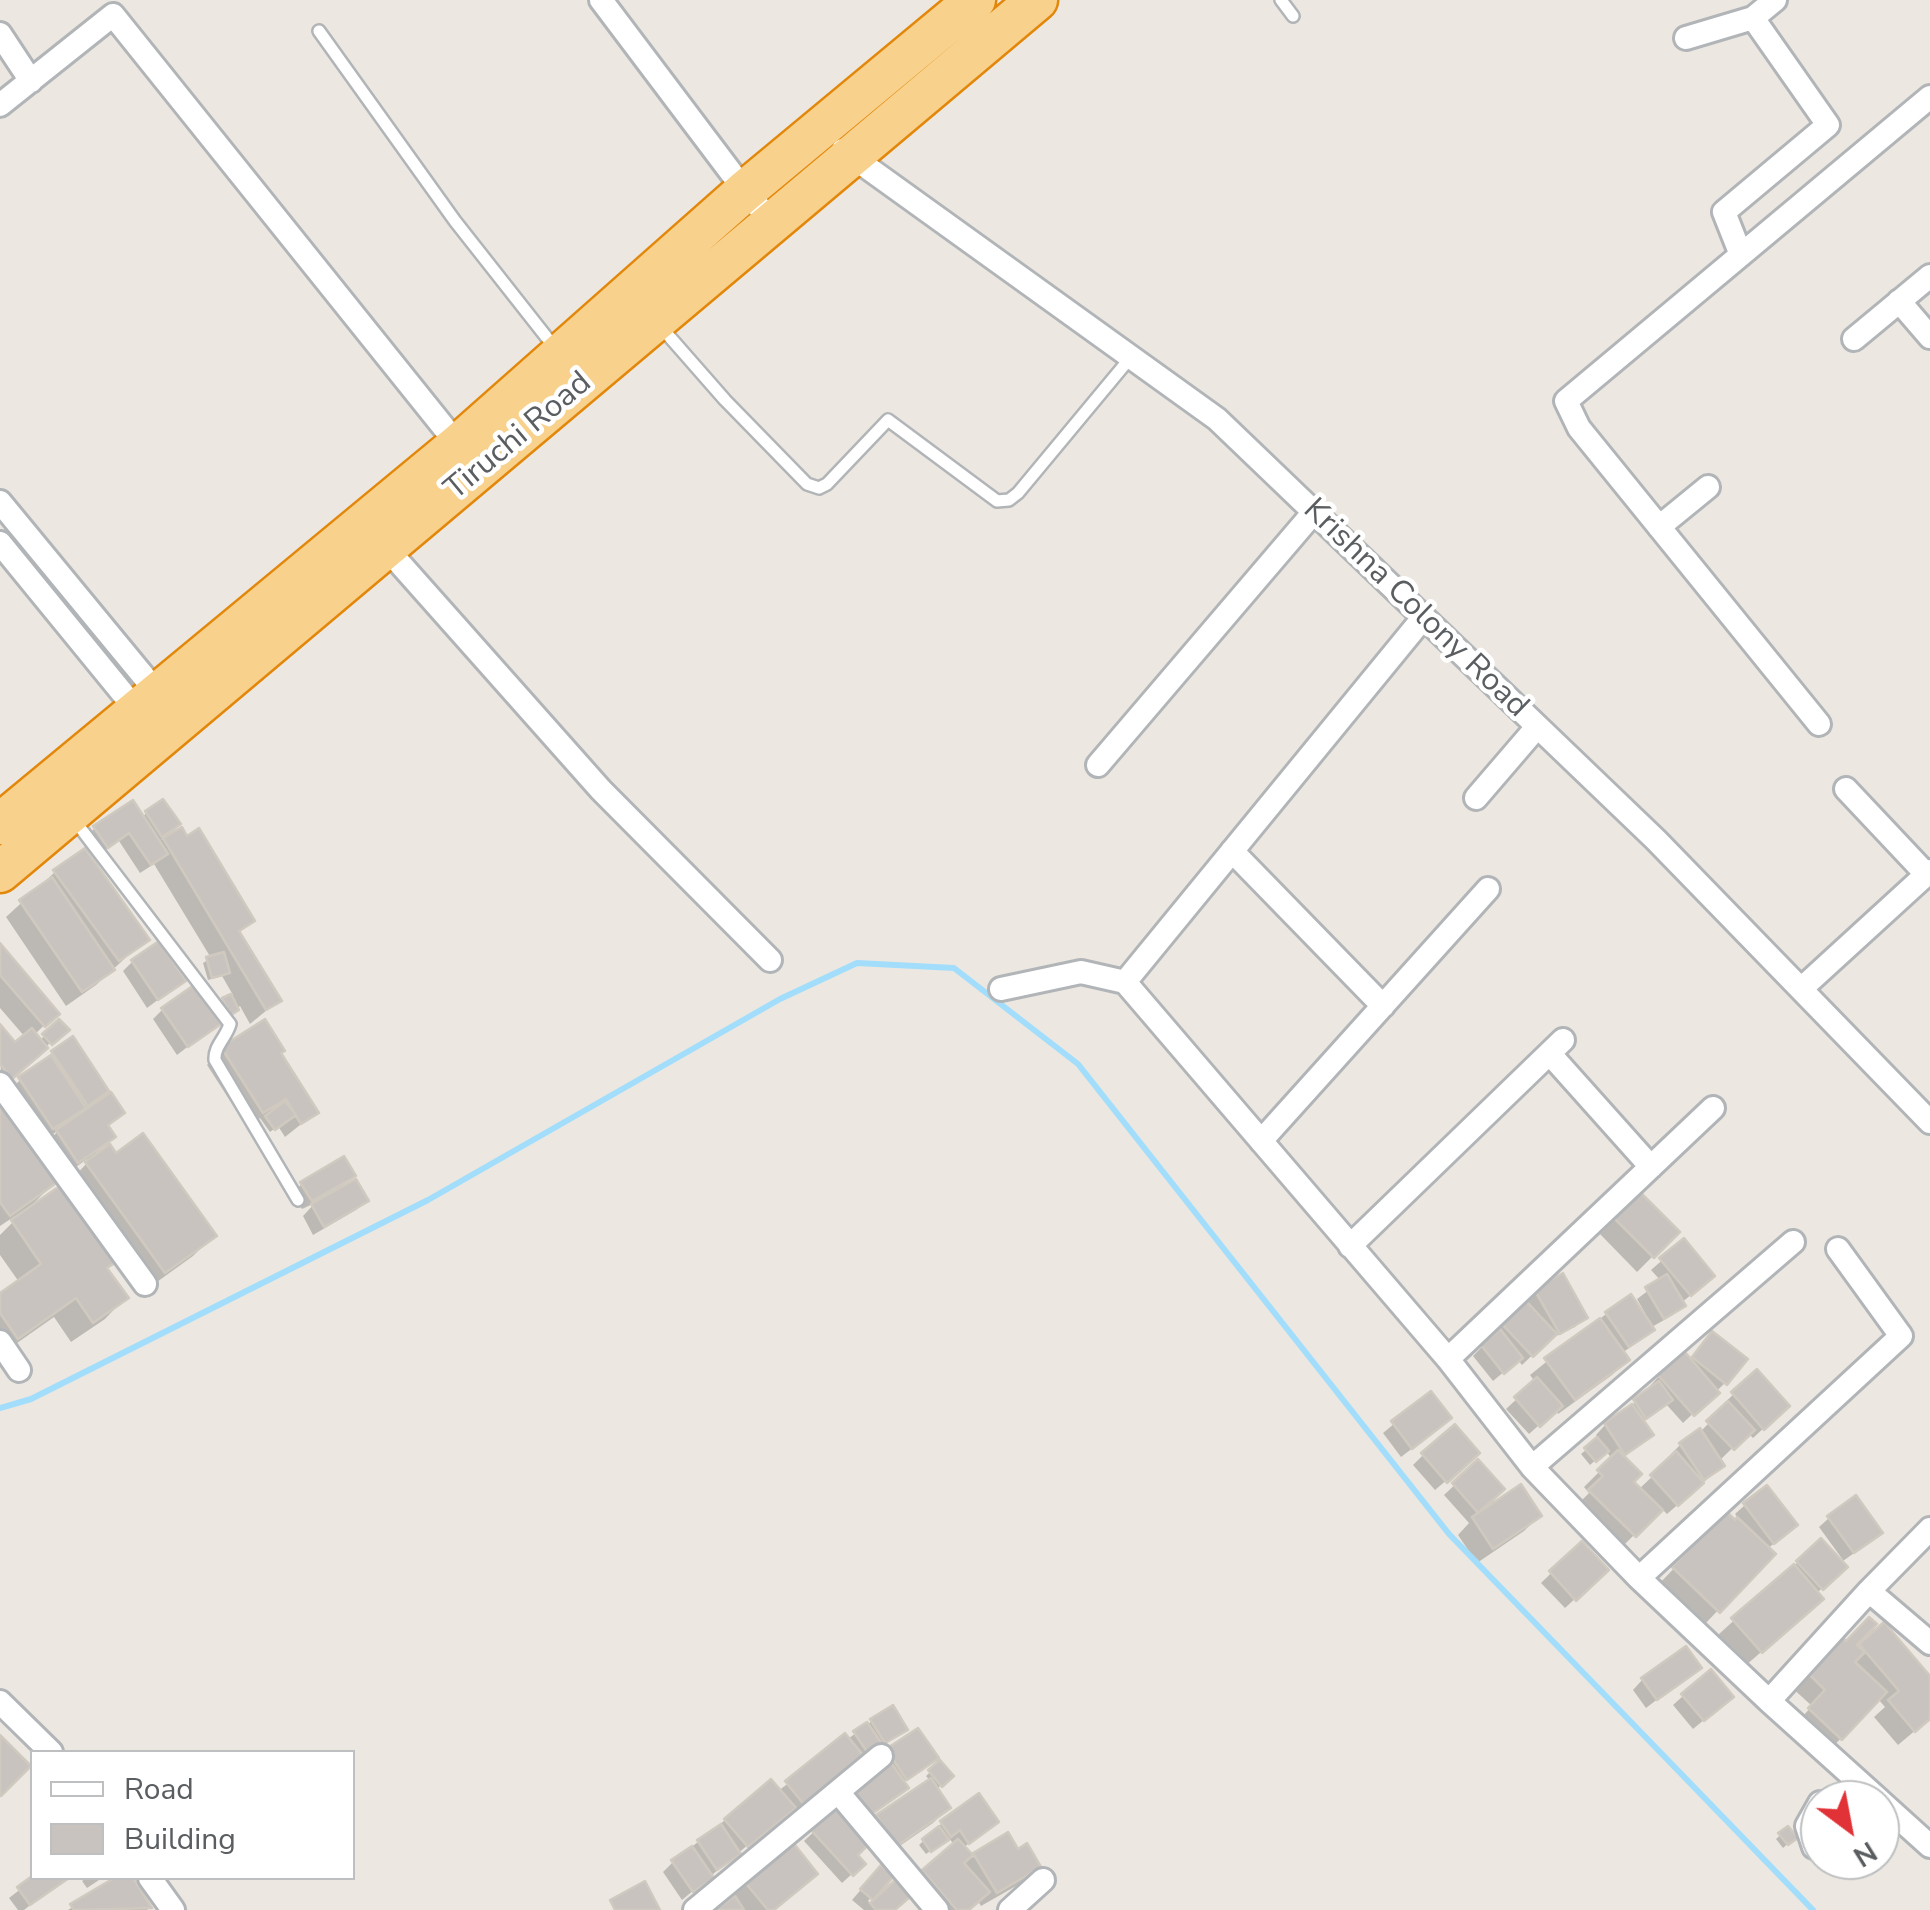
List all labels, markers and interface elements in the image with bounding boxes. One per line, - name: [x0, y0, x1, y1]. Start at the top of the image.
- street label: Tiruchi Road: [438, 365, 600, 509]
- street label: Krishna Colony Road: [1294, 492, 1536, 726]
- legend: [30, 1750, 355, 1880]
- text: Road: [124, 1769, 194, 1810]
- north arrow: [1800, 1780, 1900, 1880]
- text: Building: [124, 1819, 236, 1860]
- text: N: [1846, 1832, 1884, 1875]

